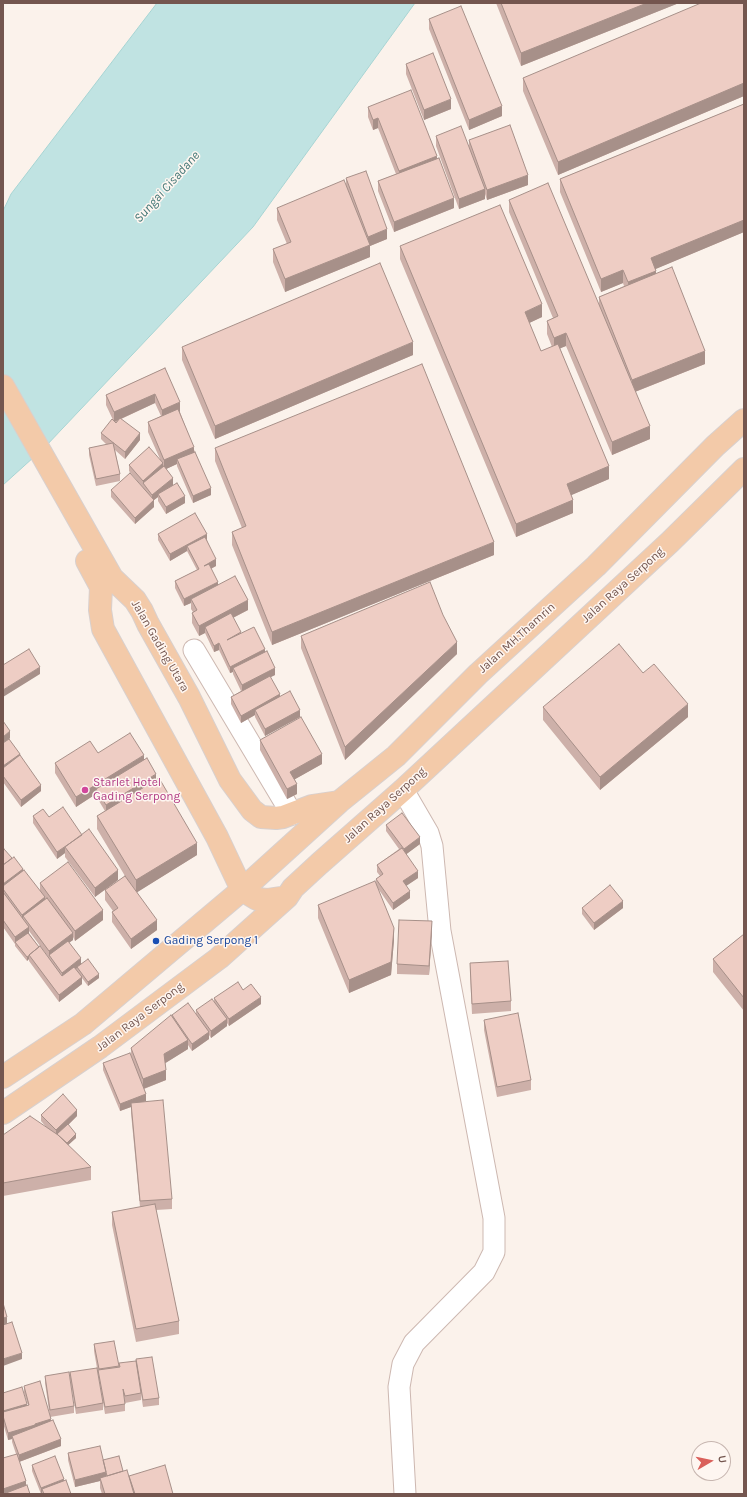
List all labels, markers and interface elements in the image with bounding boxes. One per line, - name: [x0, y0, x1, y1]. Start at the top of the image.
- water label: Sungai Cisadane: [131, 148, 203, 226]
- street label: Jalan Raya Serpong: [579, 544, 667, 626]
- street label: Jalan Gading Utara: [128, 598, 192, 694]
- street label: Jalan MH.Thamrin: [476, 600, 558, 676]
- street label: Jalan Raya Serpong: [341, 764, 429, 846]
- place label: Starlet Hotel Gading Serpong: [93, 776, 180, 804]
- marker: Starlet Hotel Gading Serpong: [80, 785, 90, 795]
- place label: Gading Serpong 1: [164, 934, 258, 948]
- marker: Gading Serpong 1: [151, 936, 161, 946]
- street label: Jalan Raya Serpong: [93, 979, 187, 1055]
- north arrow: [691, 1441, 731, 1481]
- text: U: [715, 1454, 729, 1464]

